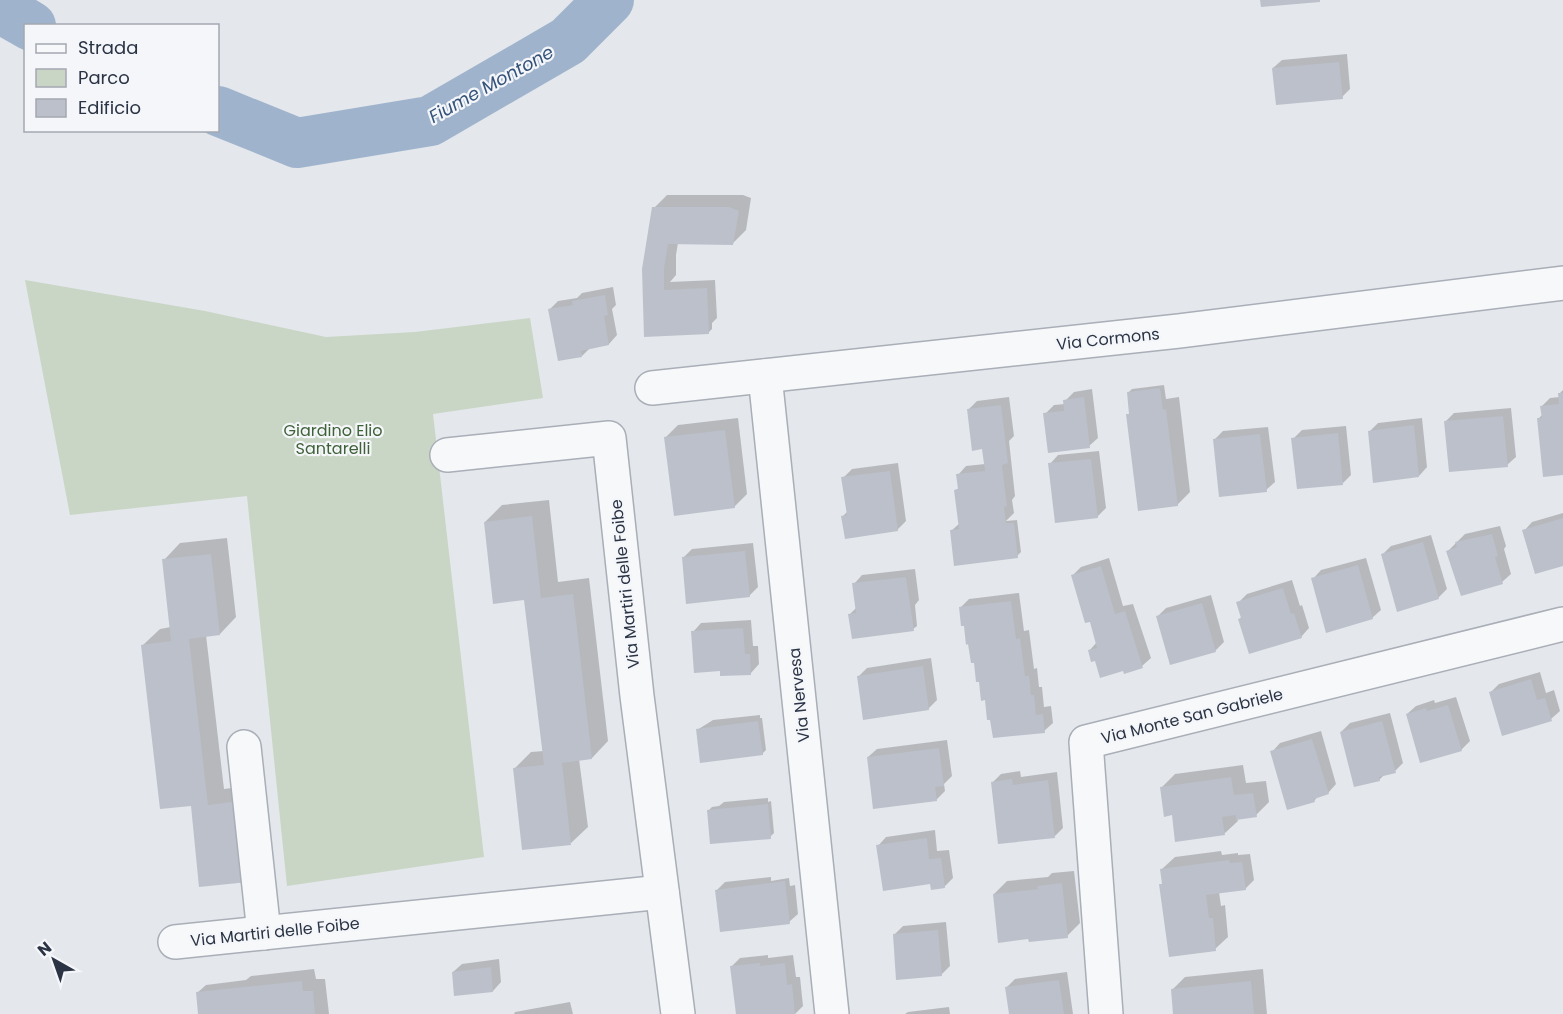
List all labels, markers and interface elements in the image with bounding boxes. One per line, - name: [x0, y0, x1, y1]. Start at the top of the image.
- legend: [24, 24, 219, 132]
- text: Strada: [78, 35, 138, 60]
- water label: Fiume Montone: [424, 39, 558, 129]
- text: Parco: [78, 65, 130, 90]
- text: Edificio: [78, 95, 141, 120]
- street label: Via Cormons: [1055, 322, 1161, 356]
- park label: Giardino Elio Santarelli: [284, 419, 383, 460]
- street label: Via Martiri delle Foibe: [605, 498, 645, 670]
- street label: Via Nervesa: [783, 647, 815, 743]
- street label: Via Monte San Gabriele: [1099, 682, 1285, 750]
- street label: Via Martiri delle Foibe: [189, 912, 361, 952]
- north arrow: [24, 930, 84, 990]
- text: N: [33, 936, 57, 962]

